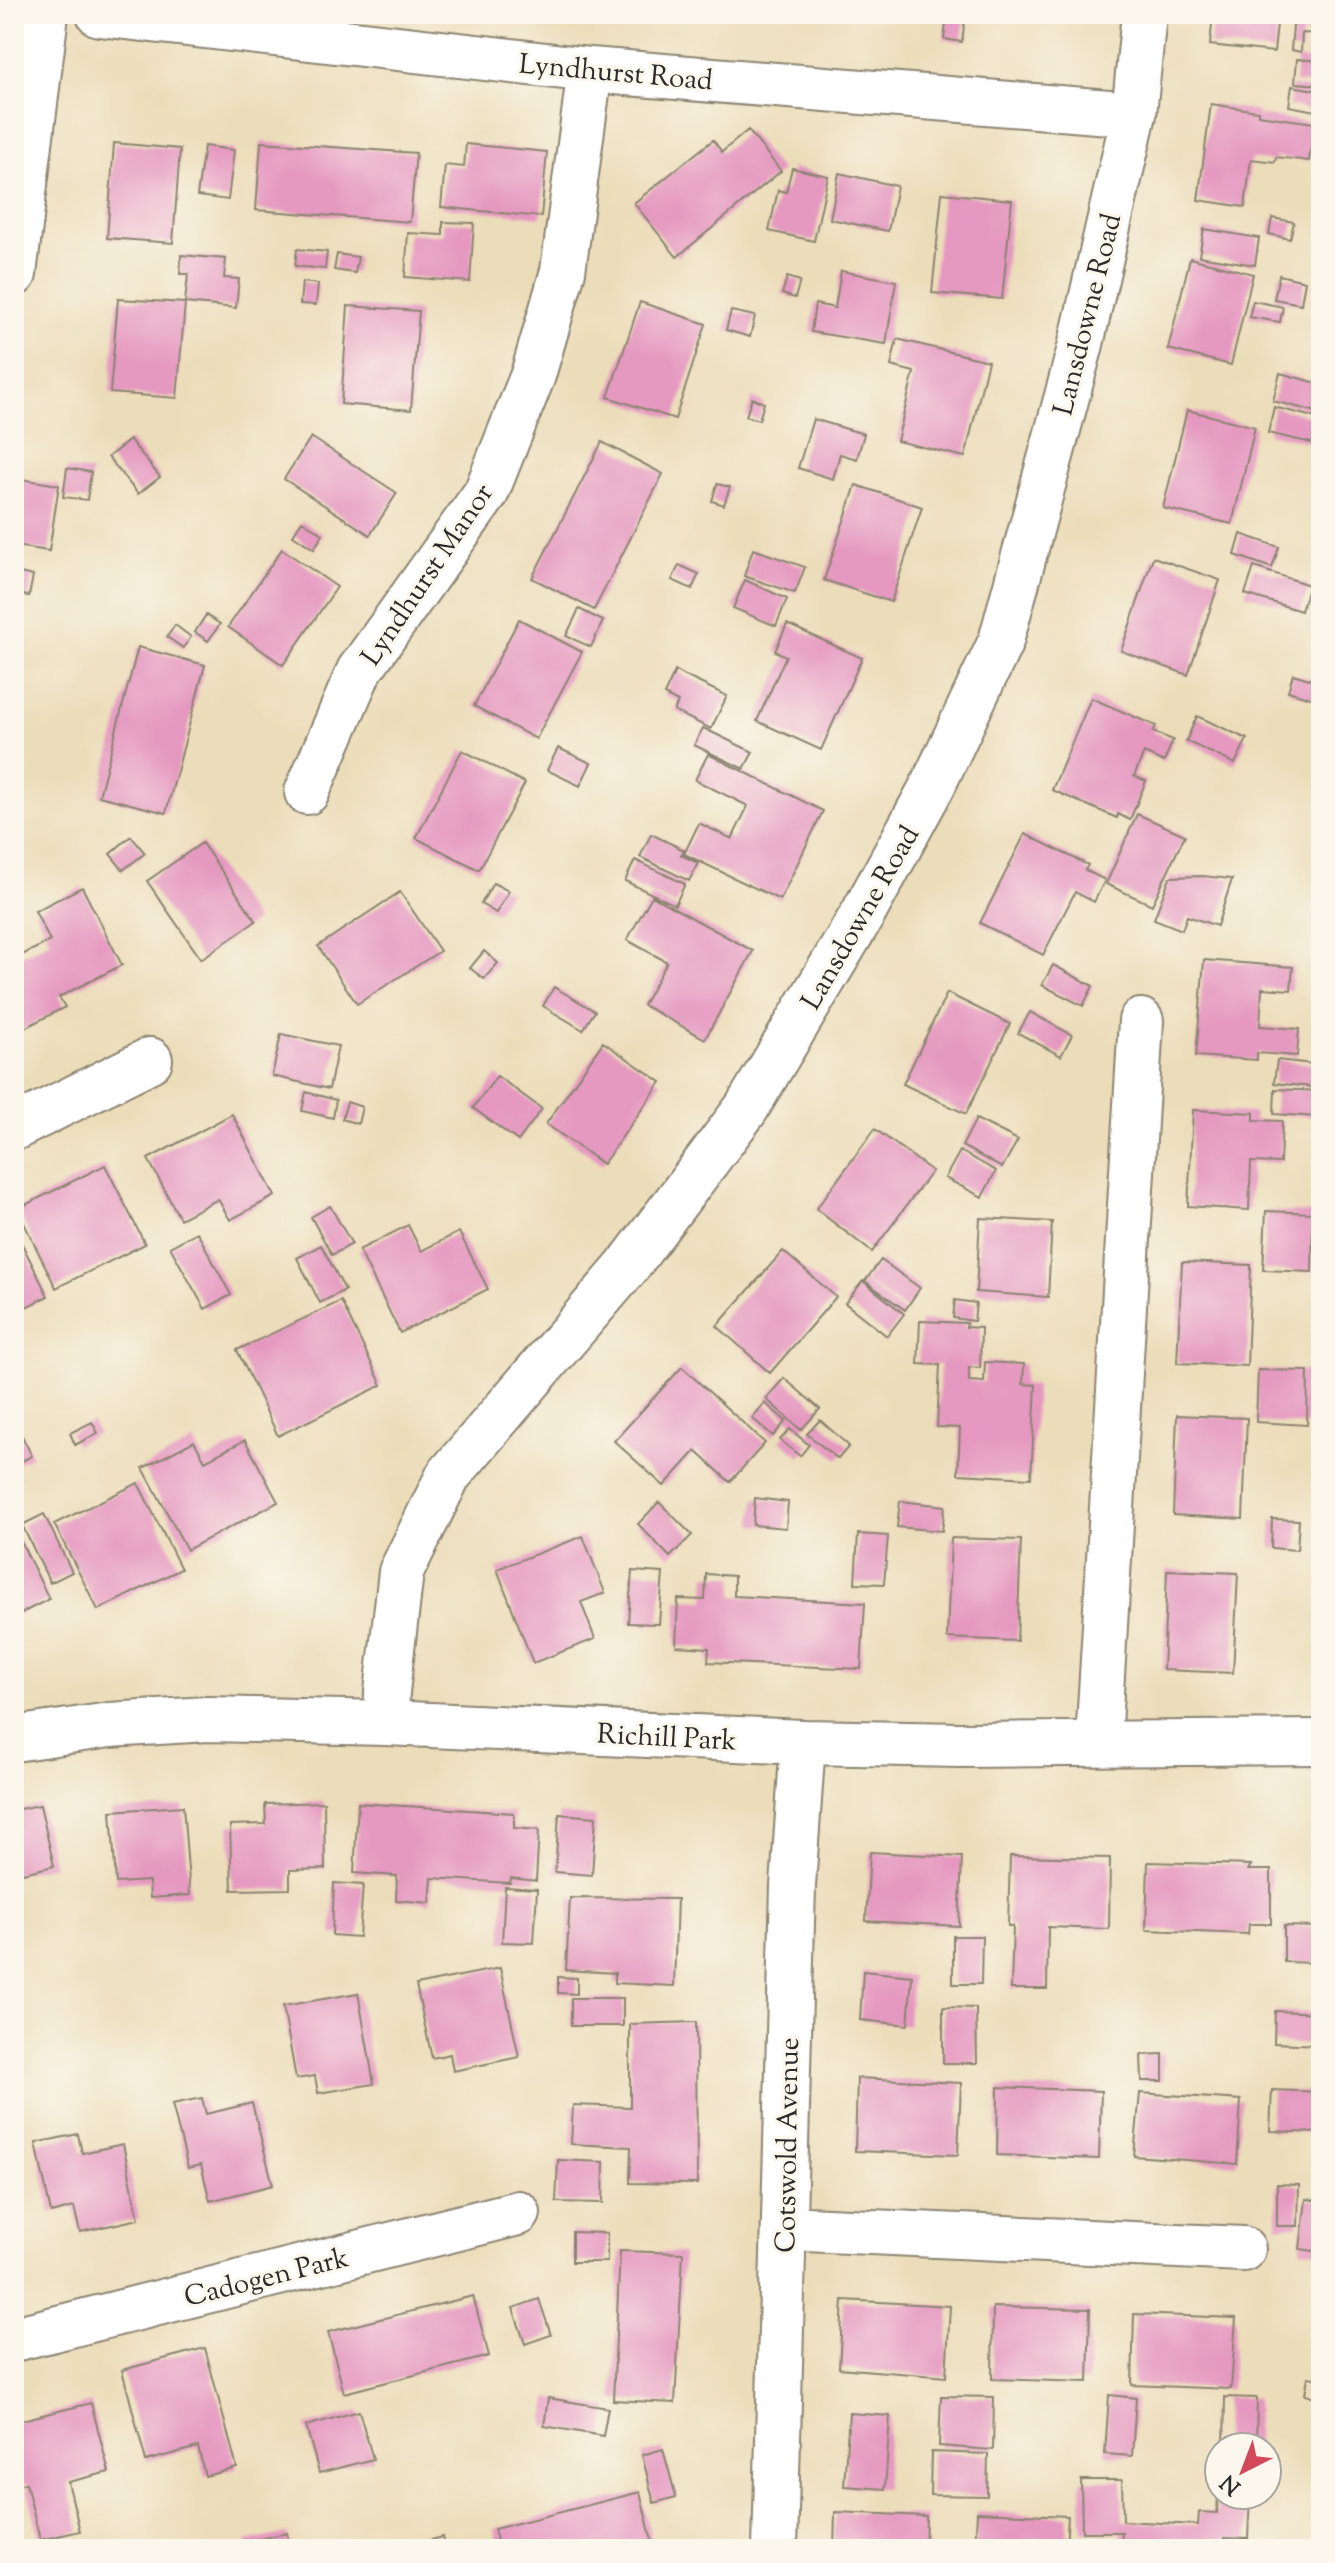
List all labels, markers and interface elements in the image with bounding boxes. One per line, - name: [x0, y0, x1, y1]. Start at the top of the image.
- street label: Lyndhurst Road: [517, 46, 714, 102]
- street label: Lansdowne Road: [1045, 210, 1133, 420]
- street label: Lyndhurst Manor: [353, 476, 505, 675]
- street label: Lansdowne Road: [793, 819, 931, 1018]
- street label: Richill Park: [596, 1715, 738, 1763]
- street label: Cotswold Avenue: [767, 2037, 811, 2253]
- street label: Cadogen Park: [180, 2239, 353, 2319]
- north arrow: [1203, 2431, 1283, 2511]
- text: N: [1214, 2466, 1249, 2501]

